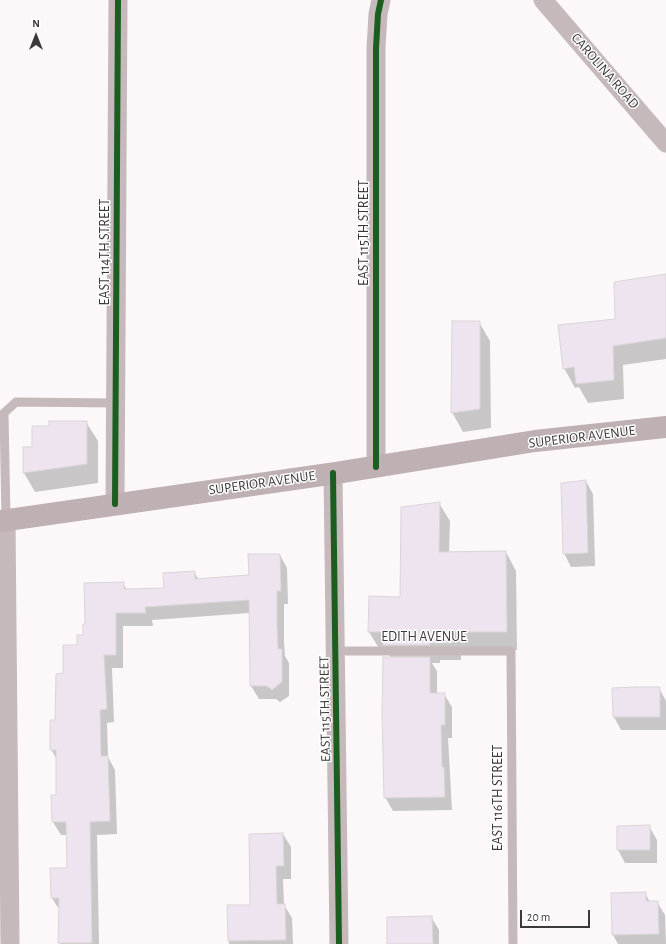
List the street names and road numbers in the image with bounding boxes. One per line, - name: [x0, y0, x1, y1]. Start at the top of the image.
- street label: CAROLINA ROAD: [568, 30, 642, 112]
- street label: EAST 115TH STREET: [356, 180, 372, 286]
- street label: EAST 114TH STREET: [97, 199, 113, 305]
- street label: SUPERIOR AVENUE: [528, 422, 636, 452]
- street label: SUPERIOR AVENUE: [208, 467, 316, 499]
- street label: EDITH AVENUE: [381, 629, 467, 645]
- street label: EAST 115TH STREET: [316, 656, 334, 762]
- street label: EAST 116TH STREET: [490, 745, 506, 851]

